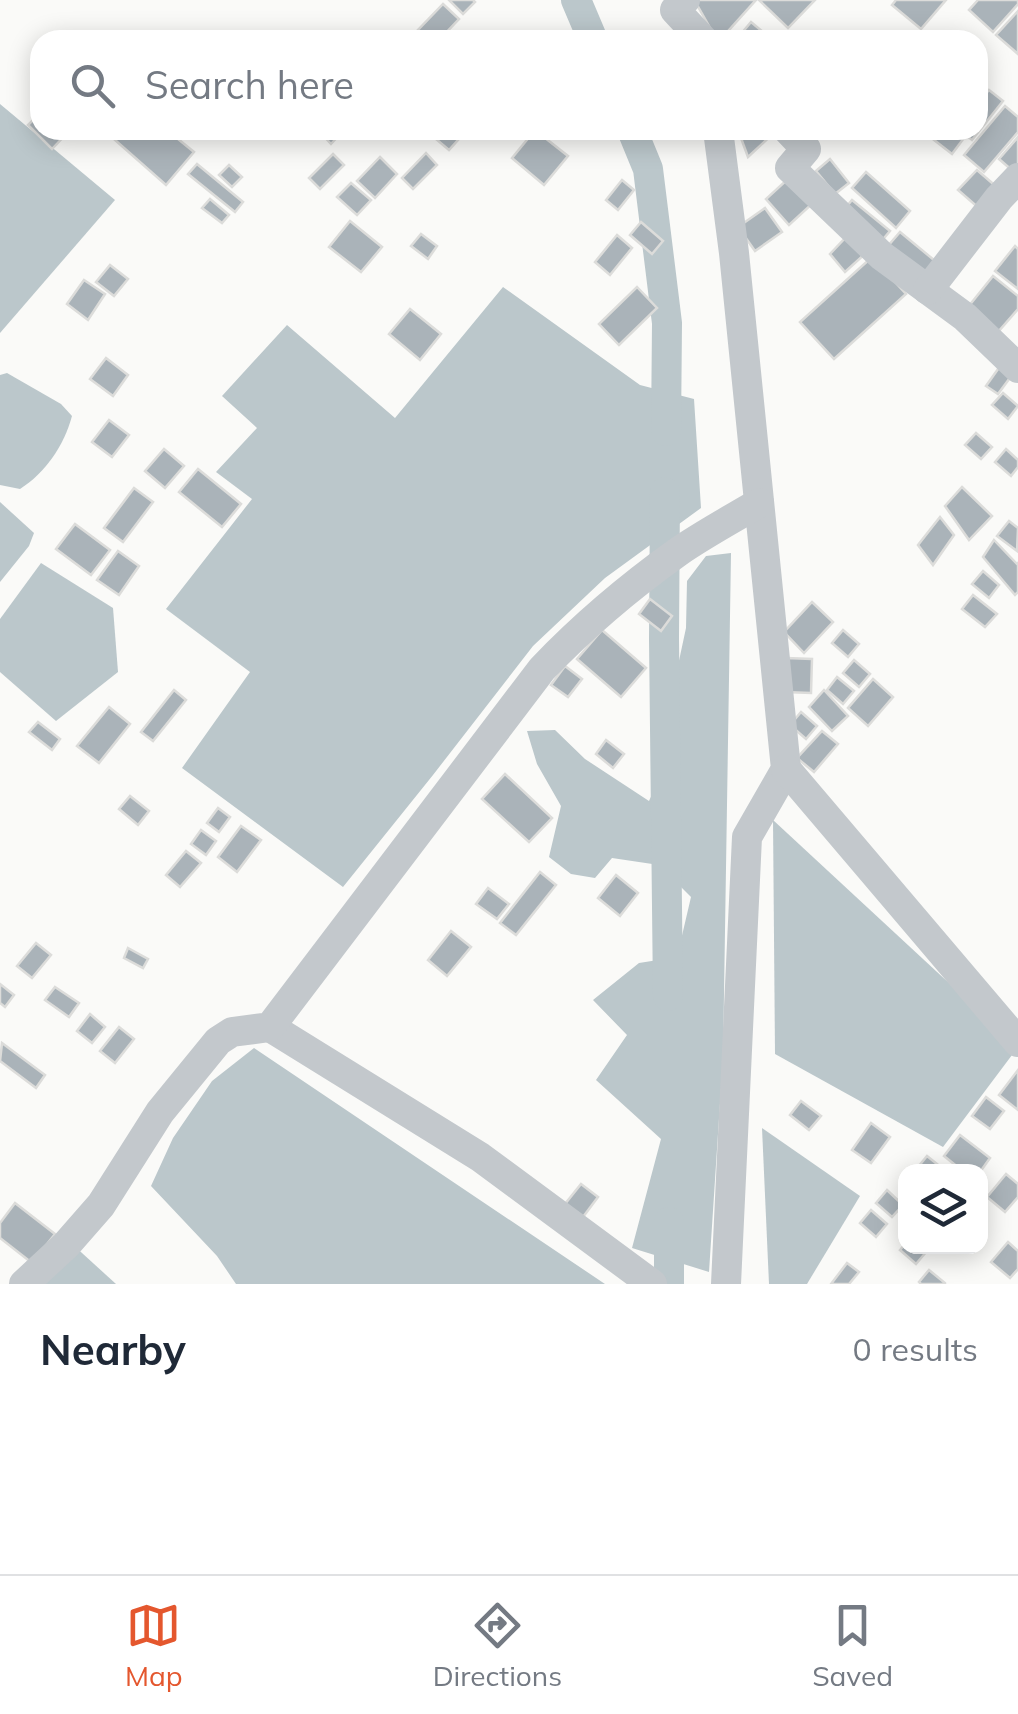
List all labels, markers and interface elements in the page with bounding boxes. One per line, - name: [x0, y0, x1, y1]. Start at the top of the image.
- search box: [30, 30, 988, 140]
- icon: search: [65, 58, 120, 113]
- text: Search here: [145, 61, 354, 109]
- map controls: [898, 1164, 988, 1254]
- button: layers: [898, 1164, 988, 1254]
- text: Nearby: [40, 1323, 186, 1376]
- text: 0 results: [853, 1329, 978, 1369]
- tab: Map: [125, 1598, 183, 1693]
- tab: Directions: [433, 1598, 562, 1693]
- tab: Saved: [812, 1598, 893, 1693]

